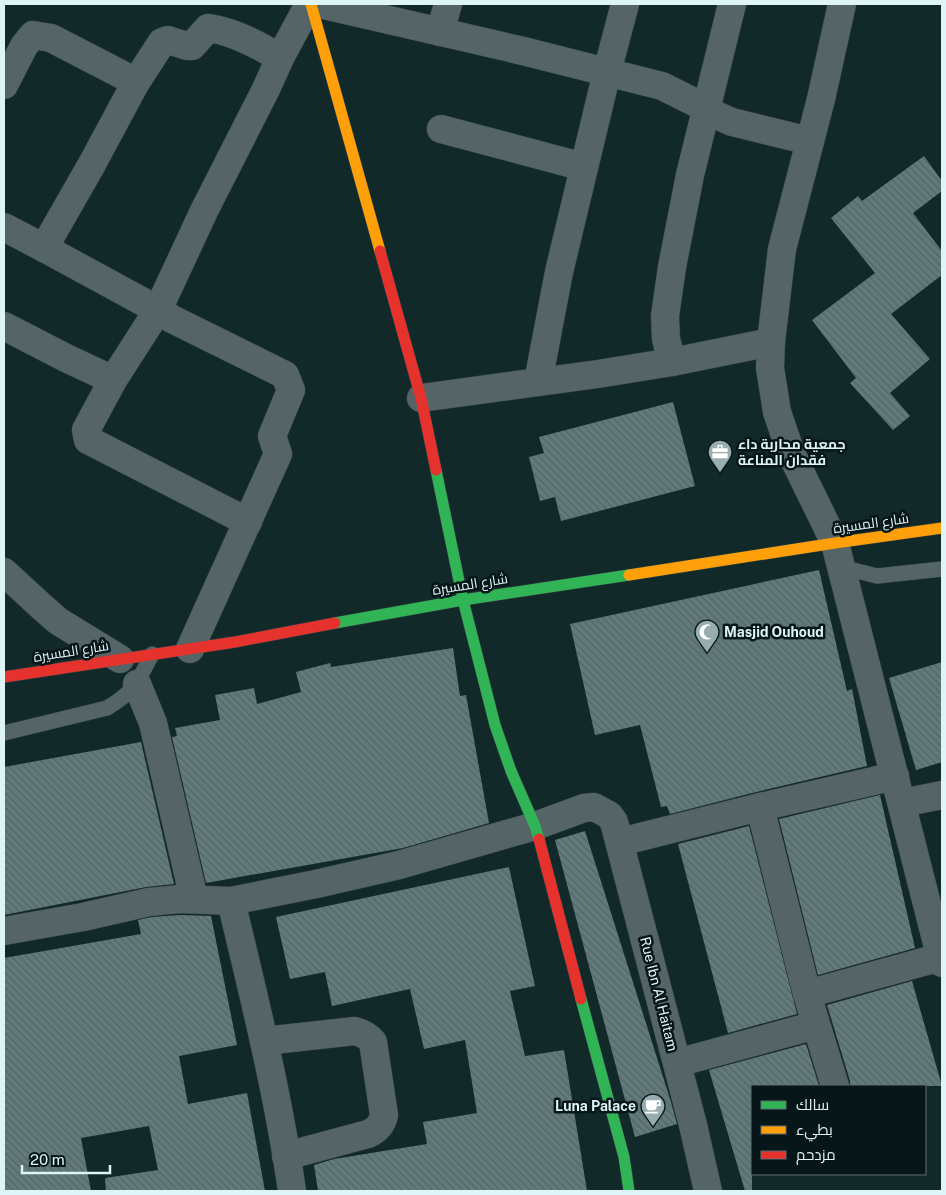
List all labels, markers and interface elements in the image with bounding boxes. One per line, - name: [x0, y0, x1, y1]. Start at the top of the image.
- place label: جمعية محاربة داء فقدان المناعة: [738, 436, 846, 468]
- office icon: جمعية محاربة داء فقدان المناعة: [707, 439, 733, 473]
- street label: شارع المسيرة: [832, 510, 910, 537]
- street label: شارع المسيرة: [431, 570, 509, 599]
- mosque icon: Masjid Ouhoud: [694, 619, 720, 653]
- place label: Masjid Ouhoud: [724, 624, 824, 640]
- street label: شارع المسيرة: [32, 637, 110, 666]
- street label: Rue Ibn Al Haitam: [637, 935, 681, 1053]
- legend: [751, 1085, 926, 1175]
- cafe icon: Luna Palace: [640, 1093, 666, 1127]
- text: سالك: [796, 1096, 829, 1113]
- place label: Luna Palace: [555, 1098, 636, 1114]
- text: بطيء: [796, 1121, 833, 1142]
- scale bar: [22, 1142, 110, 1174]
- text: مزدحم: [796, 1146, 836, 1165]
- text: 20 m: [30, 1151, 65, 1168]

